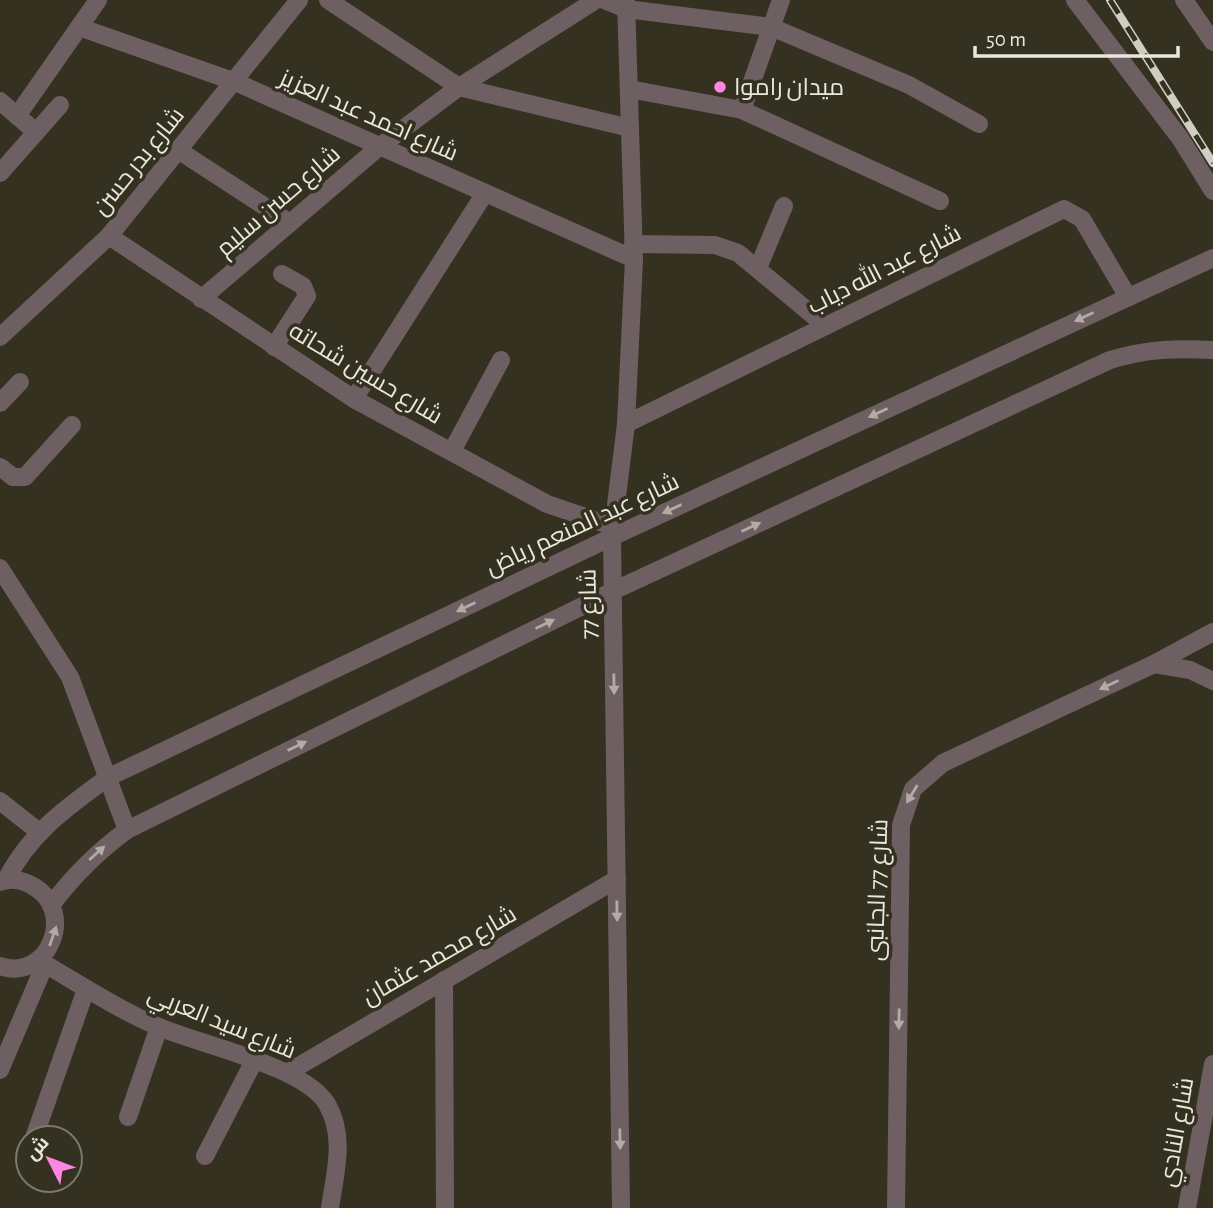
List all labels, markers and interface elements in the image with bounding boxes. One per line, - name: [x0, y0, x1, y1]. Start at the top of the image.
- scale bar: [975, 14, 1178, 58]
- text: 50 m: [986, 29, 1026, 50]
- street label: شارع احمد عبد العزيز: [273, 64, 462, 169]
- place label: ميدان راموا: [734, 76, 844, 101]
- marker: ميدان راموا: [712, 79, 728, 95]
- street label: شارع بدر حسن: [88, 103, 191, 222]
- street label: شارع حسن سليم: [212, 141, 347, 264]
- street label: شارع عبد الله دياب: [802, 217, 966, 321]
- one-way arrow: [1074, 312, 1094, 323]
- street label: شارع حسين شحاته: [283, 318, 447, 431]
- one-way arrow: [868, 407, 888, 419]
- street label: شارع عبد المنعم رياض: [482, 469, 684, 583]
- one-way arrow: [661, 504, 682, 515]
- one-way arrow: [741, 521, 761, 533]
- street label: شارع 77: [575, 568, 605, 639]
- one-way arrow: [456, 601, 476, 612]
- one-way arrow: [535, 619, 555, 630]
- one-way arrow: [608, 673, 620, 695]
- one-way arrow: [1099, 679, 1119, 691]
- one-way arrow: [287, 741, 307, 752]
- one-way arrow: [906, 784, 918, 803]
- street label: شارع 77 الجانبى: [863, 819, 895, 962]
- one-way arrow: [88, 846, 105, 862]
- one-way arrow: [611, 900, 623, 922]
- street label: شارع محمد عثمان: [358, 901, 522, 1012]
- one-way arrow: [48, 926, 58, 947]
- street label: شارع سيد العربي: [142, 981, 299, 1069]
- one-way arrow: [893, 1008, 905, 1030]
- street label: شارع النادي: [1155, 1075, 1203, 1190]
- north arrow: [14, 1124, 84, 1194]
- one-way arrow: [614, 1128, 626, 1150]
- text: ش: [22, 1133, 53, 1165]

